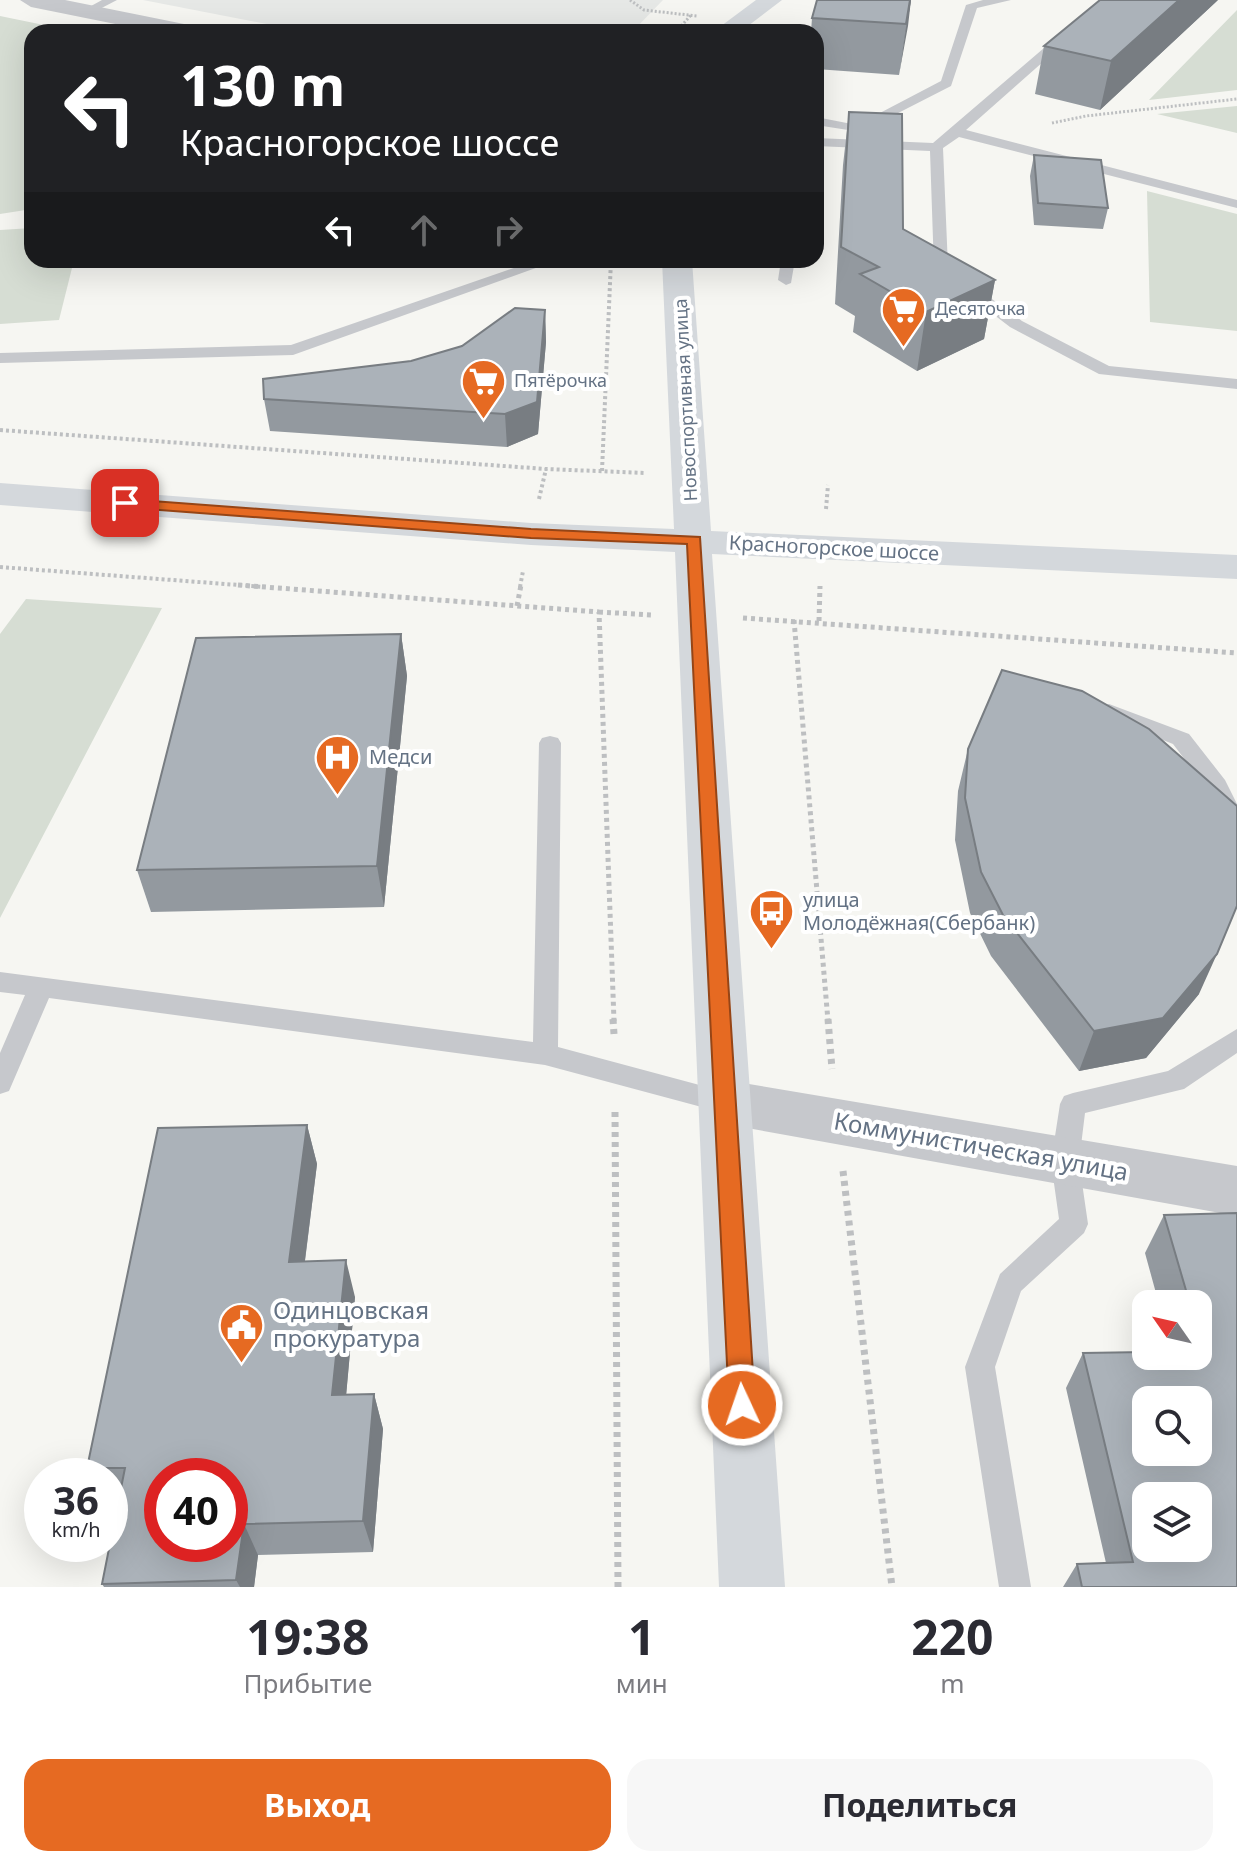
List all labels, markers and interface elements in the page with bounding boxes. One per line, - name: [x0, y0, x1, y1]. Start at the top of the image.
- text: 130 m: [180, 46, 345, 122]
- icon: left: [48, 56, 152, 160]
- text: Красногорское шоссе: [180, 118, 559, 167]
- icon: left: [318, 208, 362, 252]
- icon: ahead: [402, 208, 446, 252]
- icon: right: [486, 208, 530, 252]
- supermarket icon: Десяточка: [880, 285, 928, 348]
- place label: Десяточка: [935, 296, 1026, 320]
- street label: Новоспортивная улица: [668, 298, 702, 502]
- supermarket icon: Пятёрочка: [459, 357, 507, 420]
- place label: Пятёрочка: [514, 368, 607, 392]
- pin: [91, 469, 159, 537]
- icon: arrive: [103, 481, 147, 525]
- street label: Красногорское шоссе: [728, 529, 940, 566]
- hospital icon: Медси: [314, 733, 362, 796]
- place label: Медси: [369, 743, 432, 770]
- place label: улица Молодёжная(Сбербанк): [803, 886, 1035, 936]
- bus stop icon: улица Молодёжная(Сбербанк): [748, 888, 796, 951]
- street label: Коммунистическая улица: [831, 1103, 1131, 1188]
- north arrow: [1132, 1290, 1212, 1370]
- map controls: [1132, 1290, 1212, 1562]
- place label: Одинцовская прокуратура: [273, 1293, 429, 1354]
- public building icon: Одинцовская прокуратура: [218, 1301, 266, 1364]
- position arrow: [700, 1363, 784, 1447]
- button: search: [1132, 1386, 1212, 1466]
- speed limit sign: 40: [144, 1458, 248, 1562]
- text: 36: [53, 1472, 99, 1527]
- button: layers: [1132, 1482, 1212, 1562]
- text: km/h: [51, 1516, 101, 1543]
- text: 19:38: [246, 1604, 370, 1669]
- text: 1: [628, 1604, 655, 1669]
- text: 220: [911, 1604, 994, 1669]
- text: Прибытие: [243, 1665, 372, 1701]
- text: мин: [616, 1665, 668, 1701]
- text: m: [940, 1665, 965, 1701]
- button: Выход: [24, 1759, 611, 1851]
- button: Поделиться: [627, 1759, 1213, 1851]

